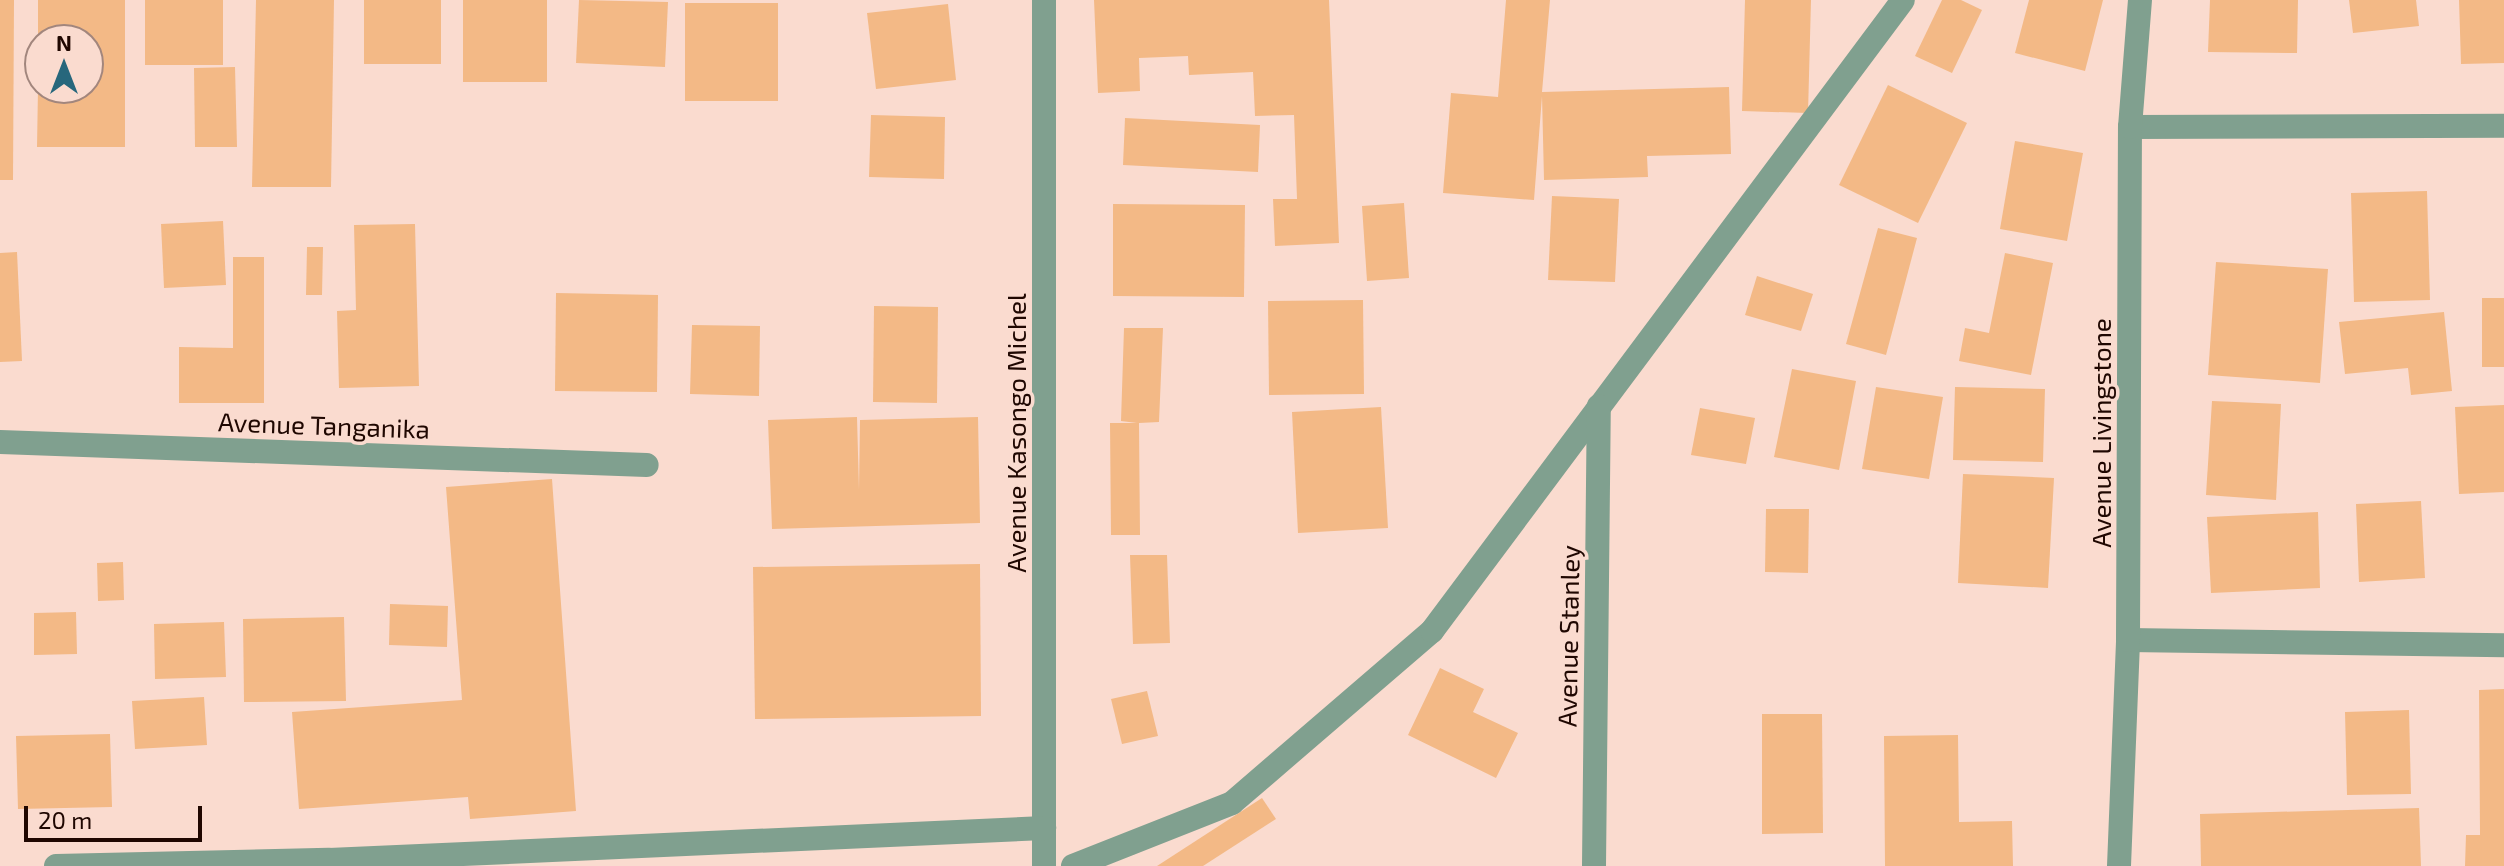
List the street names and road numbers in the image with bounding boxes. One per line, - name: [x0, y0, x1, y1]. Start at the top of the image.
- street label: Avenue Kasongo Michel: [1000, 293, 1032, 573]
- street label: Avenue Livingstone: [2085, 318, 2117, 548]
- street label: Avenue Tanganika: [217, 406, 431, 444]
- street label: Avenue Stanley: [1551, 545, 1585, 727]

